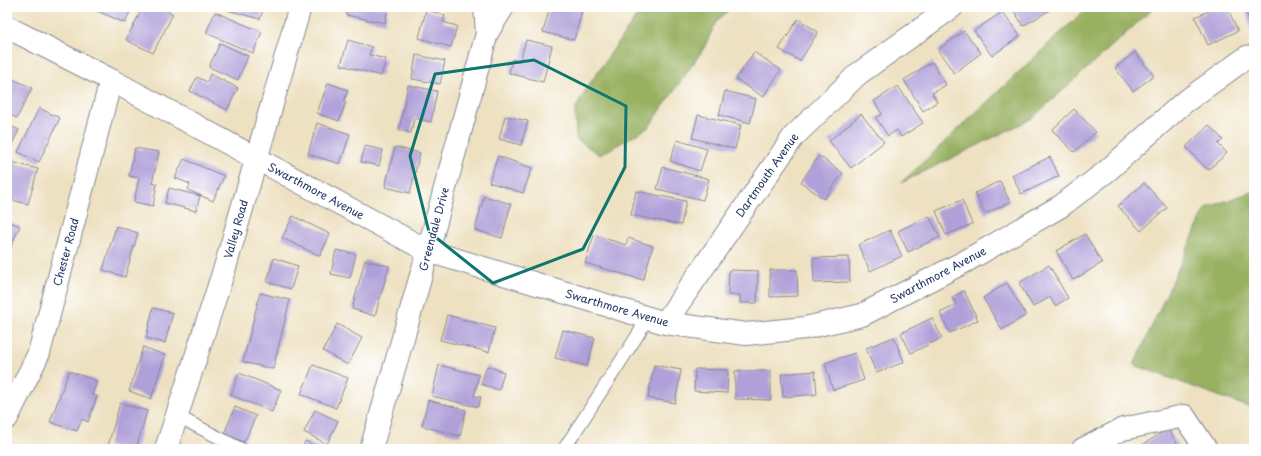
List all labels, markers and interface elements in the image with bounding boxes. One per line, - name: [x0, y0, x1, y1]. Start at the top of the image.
- street label: Dartmouth Avenue: [731, 129, 802, 220]
- street label: Swarthmore Avenue: [265, 158, 367, 223]
- street label: Greendale Drive: [414, 185, 453, 273]
- street label: Valley Road: [219, 197, 252, 260]
- street label: Chester Road: [48, 216, 83, 288]
- street label: Swarthmore Avenue: [887, 242, 989, 307]
- street label: Swarthmore Avenue: [563, 285, 671, 330]

